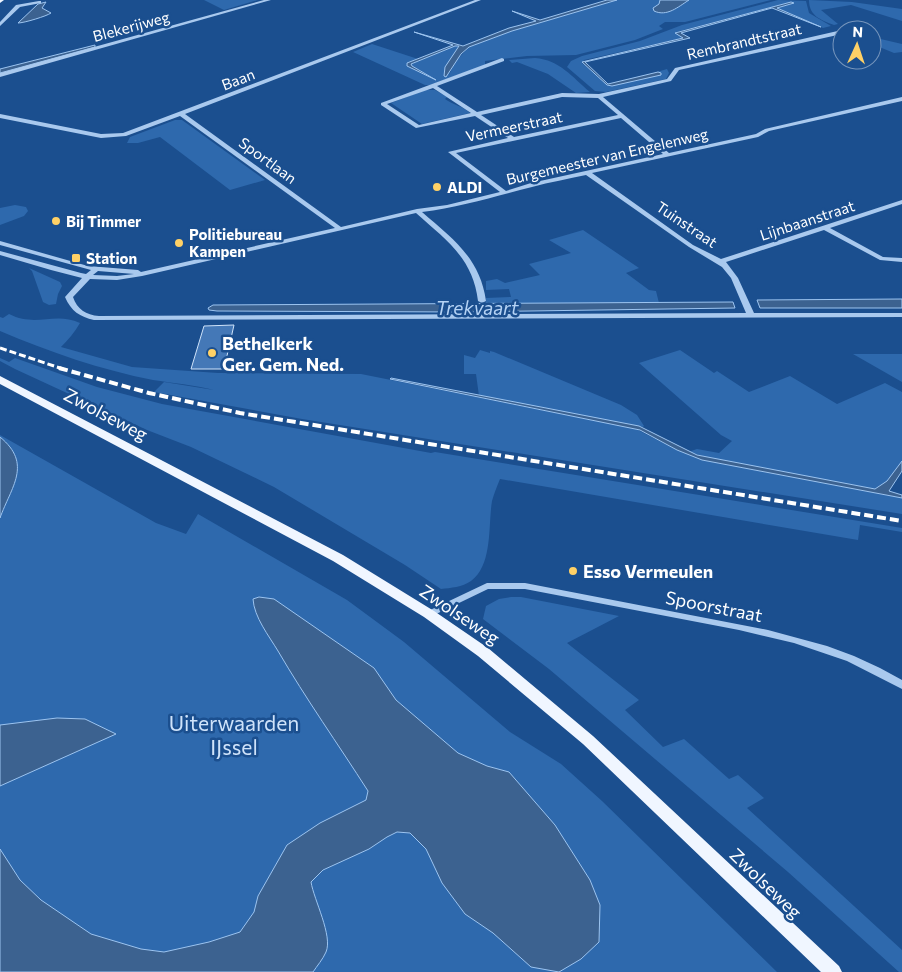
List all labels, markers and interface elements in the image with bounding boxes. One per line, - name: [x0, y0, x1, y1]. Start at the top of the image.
- street label: Blekerijweg: [91, 7, 171, 45]
- street label: Rembrandtstraat: [685, 19, 803, 63]
- north arrow: [832, 20, 882, 70]
- text: N: [852, 23, 863, 40]
- street label: Baan: [219, 65, 257, 93]
- street label: Vermeerstraat: [464, 107, 564, 145]
- street label: Burgemeester van Engelenweg: [504, 124, 710, 188]
- street label: Sportlaan: [236, 133, 300, 187]
- place label: ALDI: [447, 178, 482, 196]
- marker: ALDI: [431, 181, 443, 193]
- street label: Lijnbaanstraat: [757, 196, 857, 244]
- street label: Tuinstraat: [653, 197, 721, 251]
- place label: Bij Timmer: [66, 212, 141, 230]
- marker: Bij Timmer: [50, 215, 62, 227]
- place label: Politiebureau Kampen: [189, 225, 282, 260]
- marker: Politiebureau Kampen: [173, 237, 185, 249]
- place label: Station: [86, 249, 137, 267]
- marker: Station: [70, 252, 82, 264]
- water label: Trekvaart: [436, 296, 520, 319]
- place label: Bethelkerk Ger. Gem. Ned.: [222, 332, 344, 375]
- marker: Bethelkerk Ger. Gem. Ned.: [206, 347, 218, 359]
- street label: Zwolseweg: [60, 383, 152, 445]
- place label: Esso Vermeulen: [583, 560, 713, 582]
- marker: Esso Vermeulen: [567, 565, 579, 577]
- street label: Zwolseweg: [416, 579, 504, 649]
- street label: Spoorstraat: [664, 586, 764, 626]
- park label: Uiterwaarden IJssel: [169, 710, 299, 759]
- street label: Zwolseweg: [725, 843, 807, 923]

